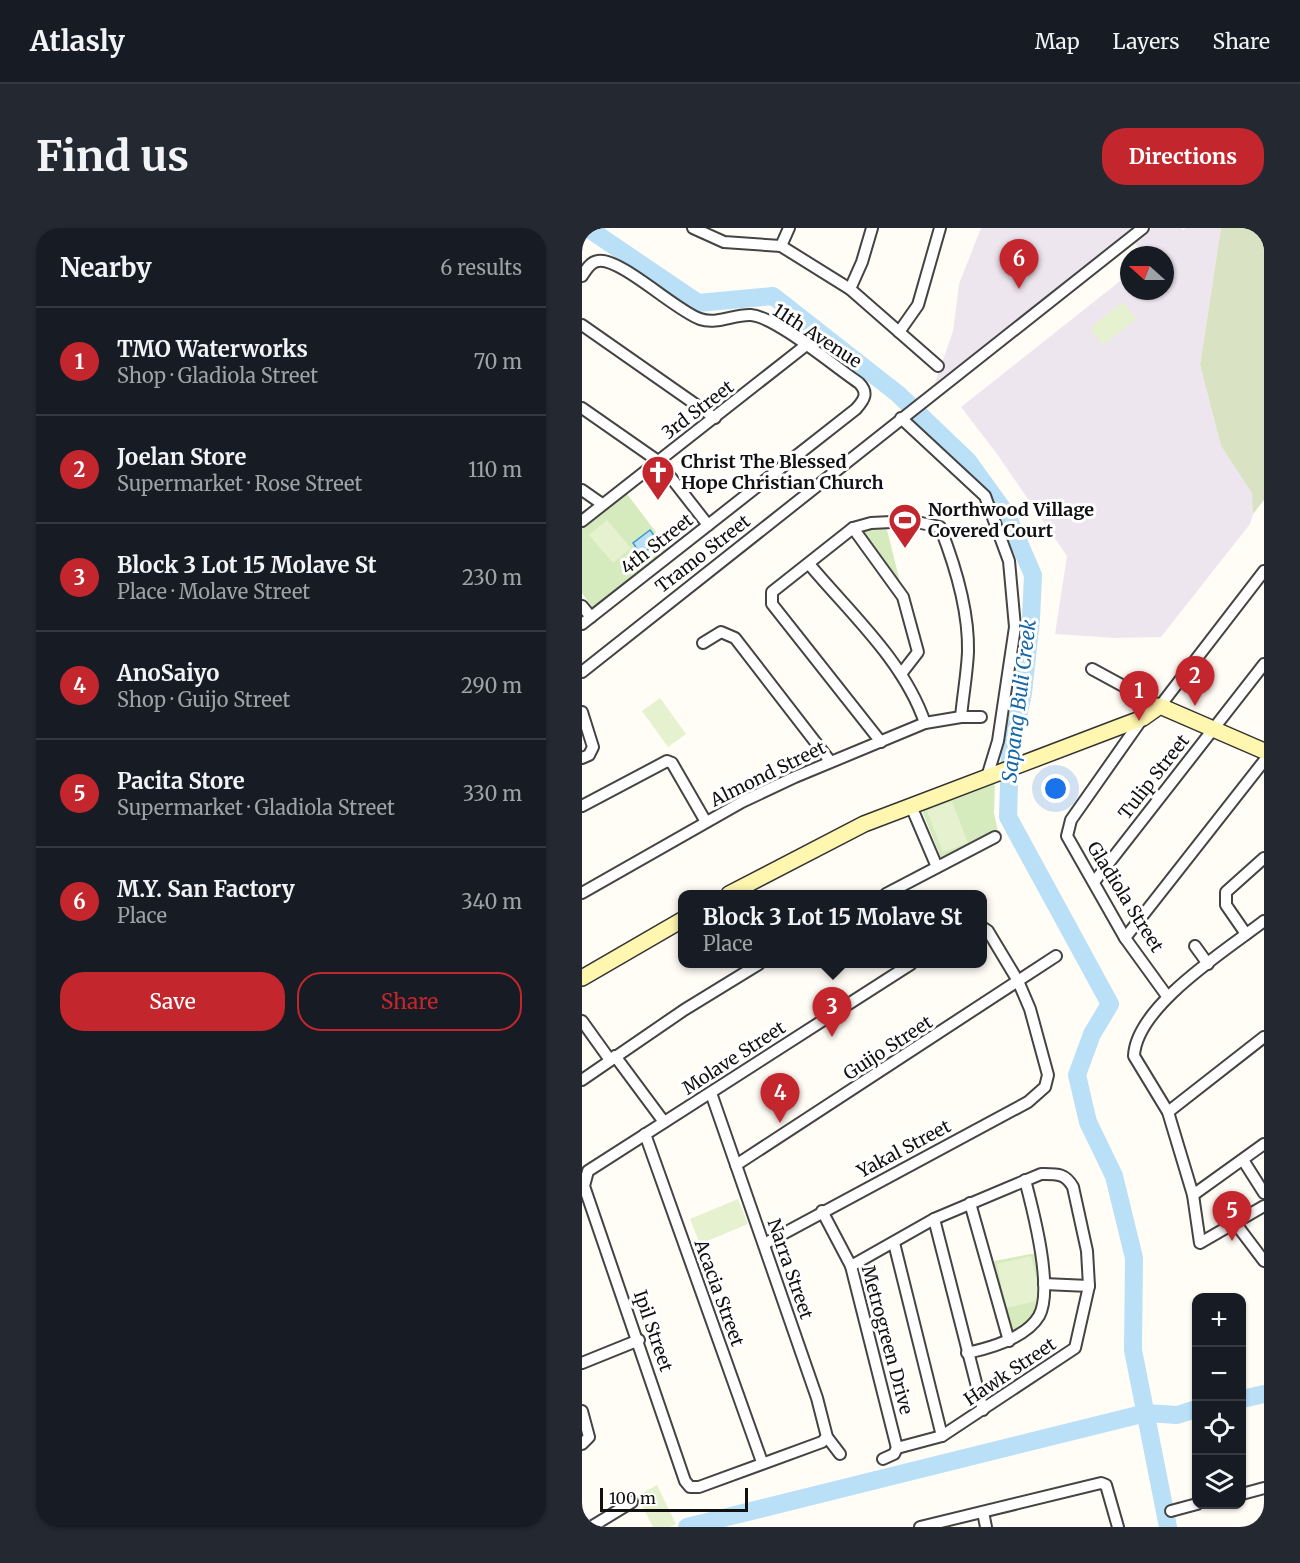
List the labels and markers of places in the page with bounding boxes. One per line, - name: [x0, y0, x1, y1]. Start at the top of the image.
- pin: 6: [1000, 239, 1038, 289]
- place label: Christ The Blessed Hope Christian Church: [681, 450, 883, 494]
- church icon: Christ The Blessed Hope Christian Church: [640, 454, 676, 501]
- place label: Northwood Village Covered Court: [928, 498, 1094, 542]
- sports icon: Northwood Village Covered Court: [887, 502, 923, 549]
- pin: 2: [1176, 656, 1214, 706]
- pin: 1: [1120, 672, 1158, 721]
- pin: 3: [812, 988, 852, 1037]
- pin: 4: [760, 1074, 800, 1123]
- pin: 5: [1212, 1192, 1252, 1241]

